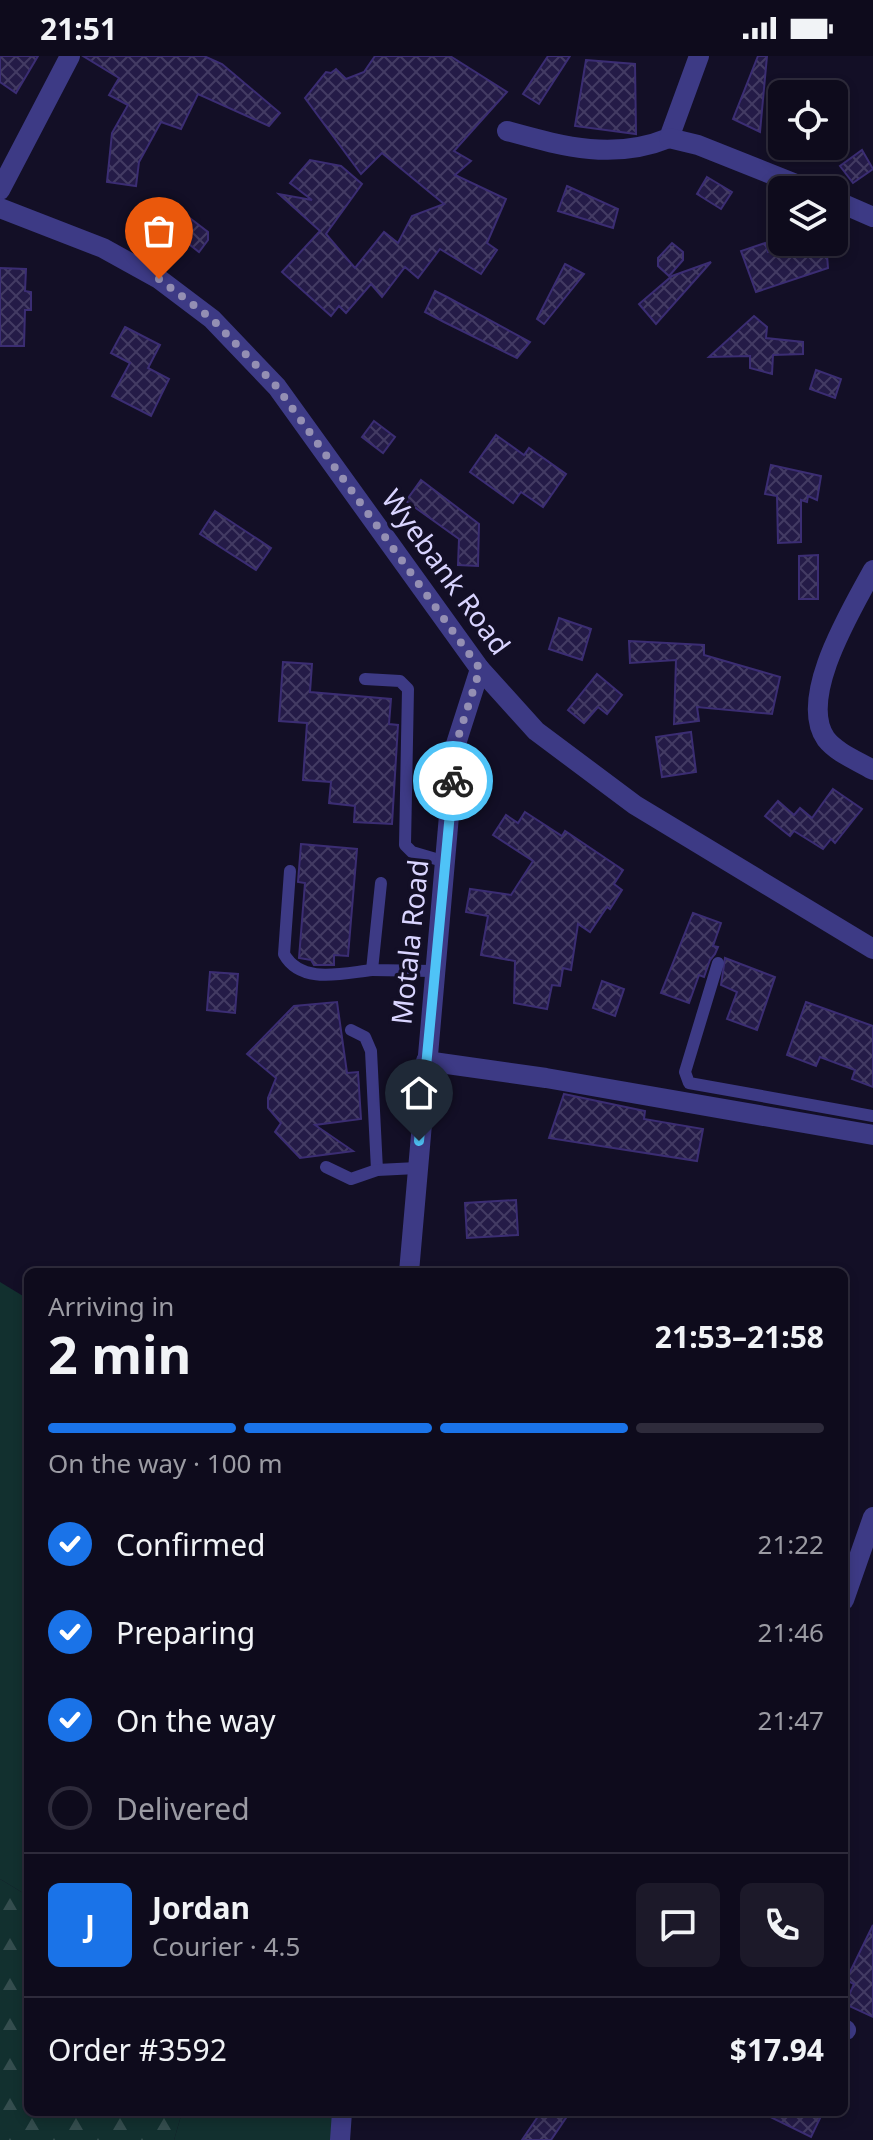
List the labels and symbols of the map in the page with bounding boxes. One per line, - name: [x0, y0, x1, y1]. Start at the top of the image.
- pin: [125, 197, 193, 279]
- street label: Wyebank Road: [374, 481, 520, 662]
- courier: [413, 741, 493, 821]
- street label: Motala Road: [381, 858, 437, 1026]
- pin: [385, 1059, 453, 1141]

